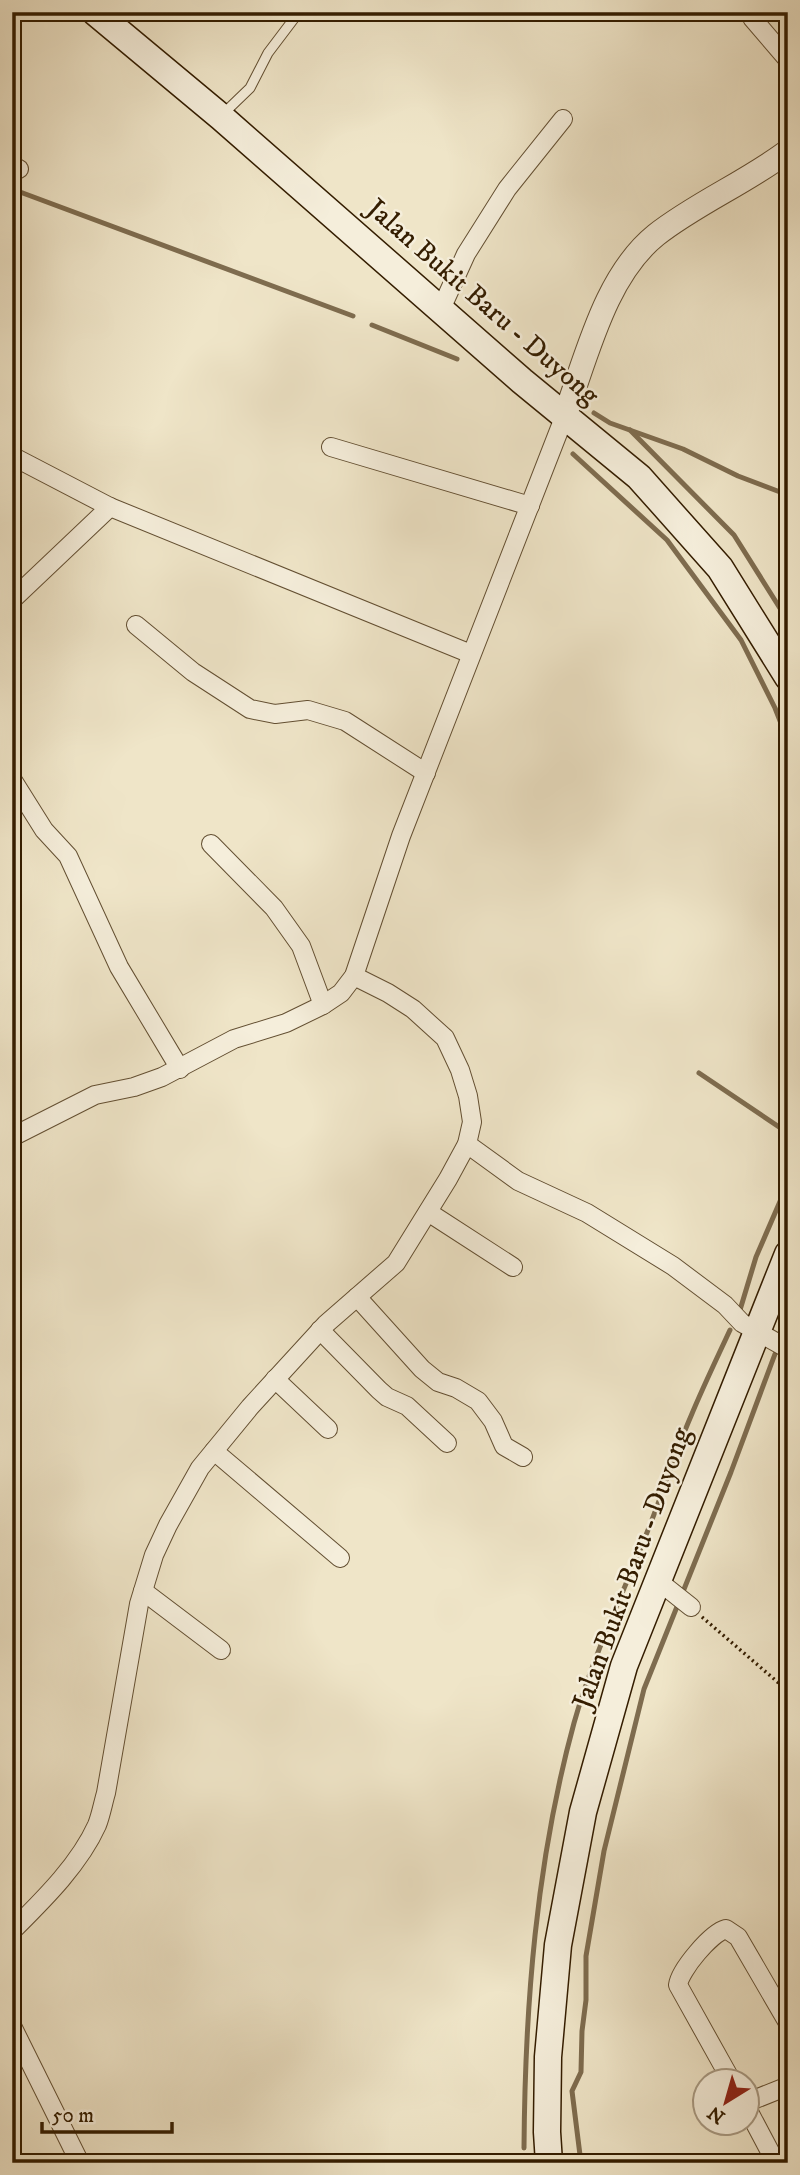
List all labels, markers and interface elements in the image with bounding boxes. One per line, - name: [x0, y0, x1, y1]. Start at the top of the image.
- street label: Jalan Bukit Baru - Duyong: [357, 189, 607, 413]
- street label: Jalan Bukit Baru - Duyong: [564, 1422, 699, 1716]
- north arrow: [692, 2066, 762, 2136]
- scale bar: [42, 2091, 172, 2135]
- text: N: [703, 2100, 730, 2128]
- text: 50 m: [52, 2103, 94, 2129]

